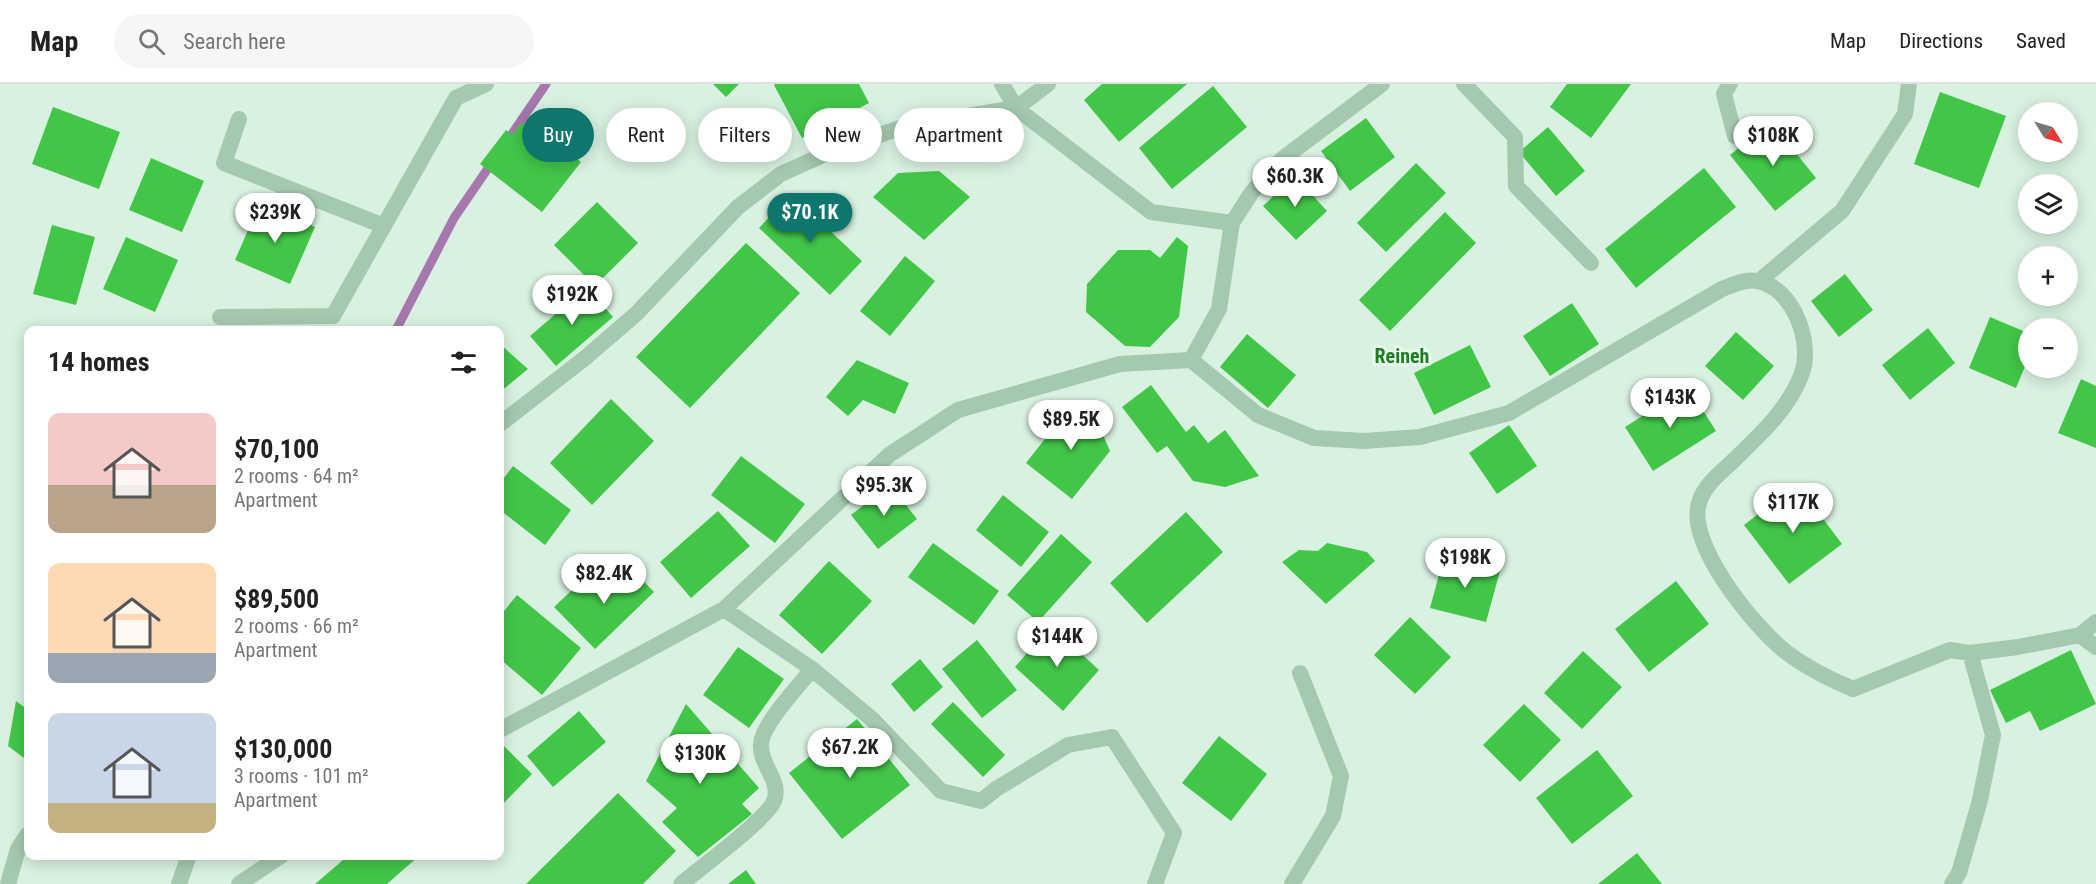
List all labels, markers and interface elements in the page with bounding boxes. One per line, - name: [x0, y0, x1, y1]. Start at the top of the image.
- search box: [114, 14, 534, 68]
- text: Map: [30, 25, 78, 58]
- icon: search: [135, 25, 168, 58]
- text: Search here: [183, 29, 286, 54]
- text: Map: [1830, 29, 1866, 53]
- text: Directions: [1899, 29, 1983, 53]
- text: Saved: [2016, 29, 2066, 53]
- north arrow: [2018, 102, 2078, 162]
- map controls: [2018, 102, 2078, 378]
- chip: Buy: [522, 108, 594, 162]
- chip: Rent: [606, 108, 686, 162]
- chip: Filters: [698, 108, 792, 162]
- chip: New: [804, 108, 882, 162]
- chip: Apartment: [894, 108, 1024, 162]
- pin: $108K: [1731, 116, 1815, 167]
- text: $108K: [1747, 123, 1799, 147]
- pin: $60.3K: [1246, 157, 1344, 208]
- text: $60.3K: [1266, 164, 1324, 188]
- button: layers: [2018, 174, 2078, 234]
- pin: $239K: [233, 193, 317, 244]
- pin: $70.1K: [761, 193, 859, 244]
- text: $239K: [249, 200, 301, 224]
- text: $70.1K: [781, 200, 839, 224]
- button: +: [2018, 246, 2078, 306]
- pin: $192K: [530, 275, 614, 326]
- text: $192K: [546, 282, 598, 306]
- button: −: [2018, 318, 2078, 378]
- district label: Reineh: [1375, 344, 1429, 368]
- icon: filters: [447, 346, 480, 379]
- text: 14 homes: [48, 347, 150, 377]
- pin: $143K: [1628, 378, 1712, 429]
- text: $143K: [1644, 385, 1696, 409]
- pin: $89.5K: [1022, 400, 1120, 451]
- text: $89.5K: [1042, 407, 1100, 431]
- text: $70,100: [234, 434, 319, 464]
- icon: home: [96, 437, 168, 509]
- text: 2 rooms · 64 m²: [234, 464, 359, 488]
- pin: $95.3K: [835, 466, 933, 517]
- text: $95.3K: [855, 473, 913, 497]
- pin: $117K: [1751, 483, 1835, 534]
- text: Apartment: [234, 488, 318, 512]
- text: $117K: [1767, 490, 1819, 514]
- pin: $198K: [1423, 538, 1507, 589]
- text: $198K: [1439, 545, 1491, 569]
- pin: $82.4K: [555, 554, 653, 605]
- text: $82.4K: [575, 561, 633, 585]
- text: $89,500: [234, 584, 319, 614]
- icon: home: [96, 587, 168, 659]
- text: 2 rooms · 66 m²: [234, 614, 359, 638]
- pin: $144K: [1015, 617, 1099, 668]
- text: $144K: [1031, 624, 1083, 648]
- text: Apartment: [234, 638, 318, 662]
- pin: $67.2K: [801, 728, 899, 779]
- text: $130,000: [234, 734, 332, 764]
- pin: $130K: [658, 734, 742, 785]
- text: $67.2K: [821, 735, 879, 759]
- icon: home: [96, 737, 168, 809]
- text: $130K: [674, 741, 726, 765]
- text: 3 rooms · 101 m²: [234, 764, 369, 788]
- text: Apartment: [234, 788, 318, 812]

